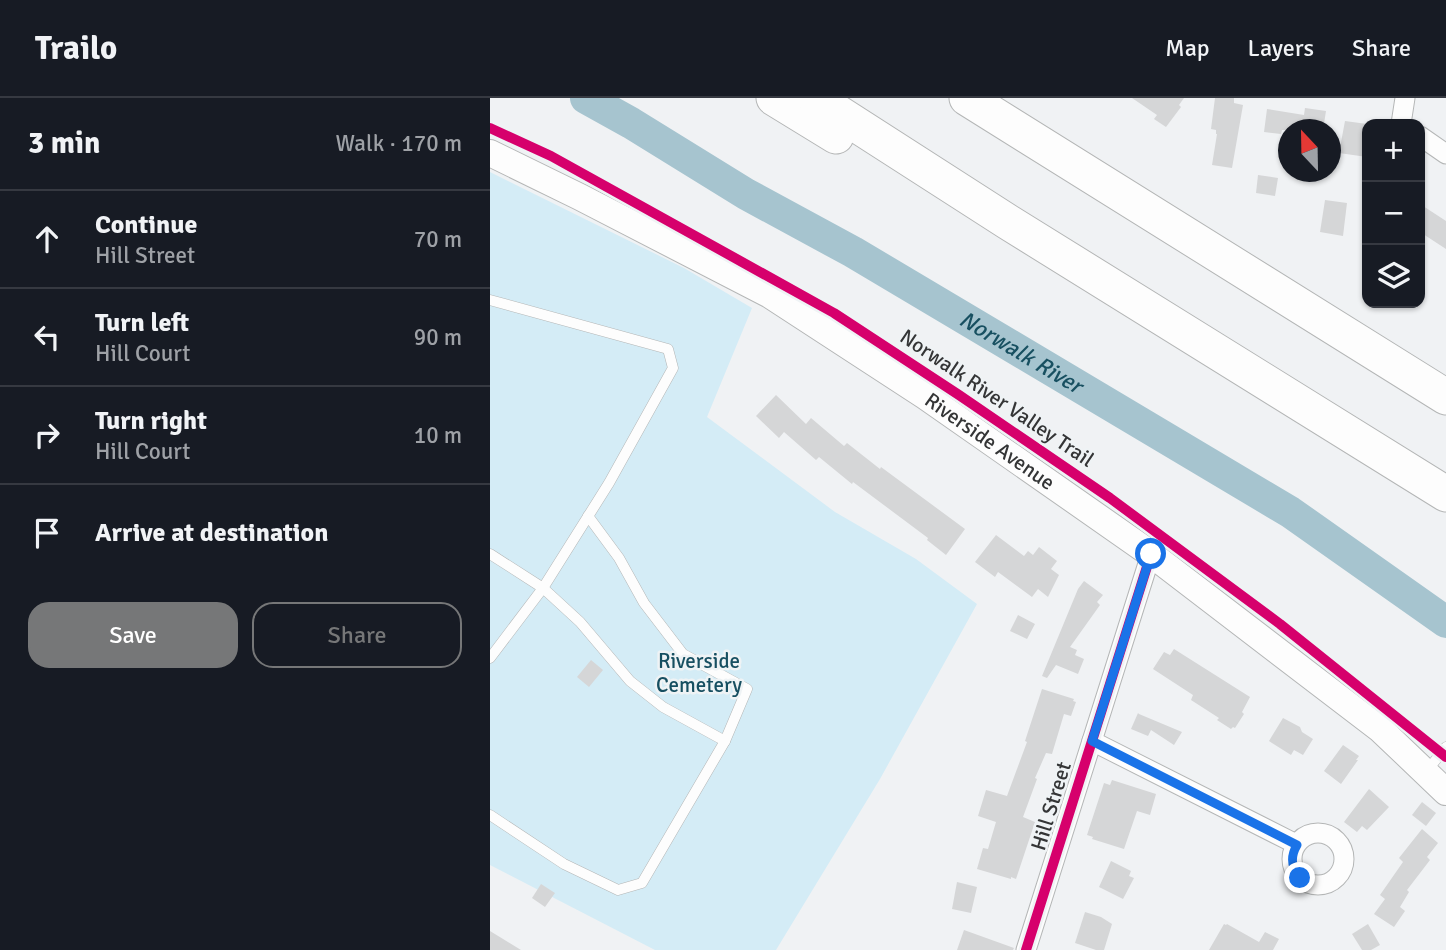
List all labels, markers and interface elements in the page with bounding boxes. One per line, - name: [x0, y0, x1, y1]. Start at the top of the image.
- text: Trailo: [35, 28, 117, 69]
- text: Map: [1165, 33, 1210, 63]
- text: Layers: [1248, 33, 1314, 63]
- text: Share: [1352, 33, 1411, 63]
- north arrow: [1278, 119, 1341, 182]
- map controls: [1362, 119, 1425, 308]
- button: +: [1362, 119, 1425, 182]
- text: 3 min: [28, 125, 100, 162]
- text: Walk · 170 m: [336, 129, 462, 158]
- button: −: [1362, 182, 1425, 245]
- text: Continue: [95, 209, 197, 241]
- icon: ahead: [28, 220, 66, 258]
- text: 70 m: [414, 225, 462, 254]
- text: Hill Street: [95, 241, 195, 270]
- button: layers: [1362, 245, 1425, 308]
- water label: Norwalk River: [954, 305, 1091, 402]
- text: Turn left: [95, 307, 189, 339]
- icon: left: [28, 318, 66, 356]
- text: 90 m: [414, 323, 462, 352]
- street label: Norwalk River Valley Trail: [895, 323, 1099, 473]
- text: Hill Court: [95, 339, 190, 368]
- street label: Riverside Avenue: [920, 387, 1060, 496]
- text: Turn right: [95, 405, 207, 437]
- icon: right: [28, 416, 66, 454]
- text: 10 m: [414, 421, 462, 450]
- text: Hill Court: [95, 437, 190, 466]
- icon: arrive: [28, 514, 66, 552]
- text: Arrive at destination: [95, 517, 328, 549]
- route start: [1135, 538, 1166, 569]
- button: Save: [28, 602, 238, 668]
- button: Share: [252, 602, 462, 668]
- park label: Riverside Cemetery: [656, 648, 742, 698]
- street label: Hill Street: [1025, 759, 1077, 853]
- route end: [1284, 862, 1315, 893]

